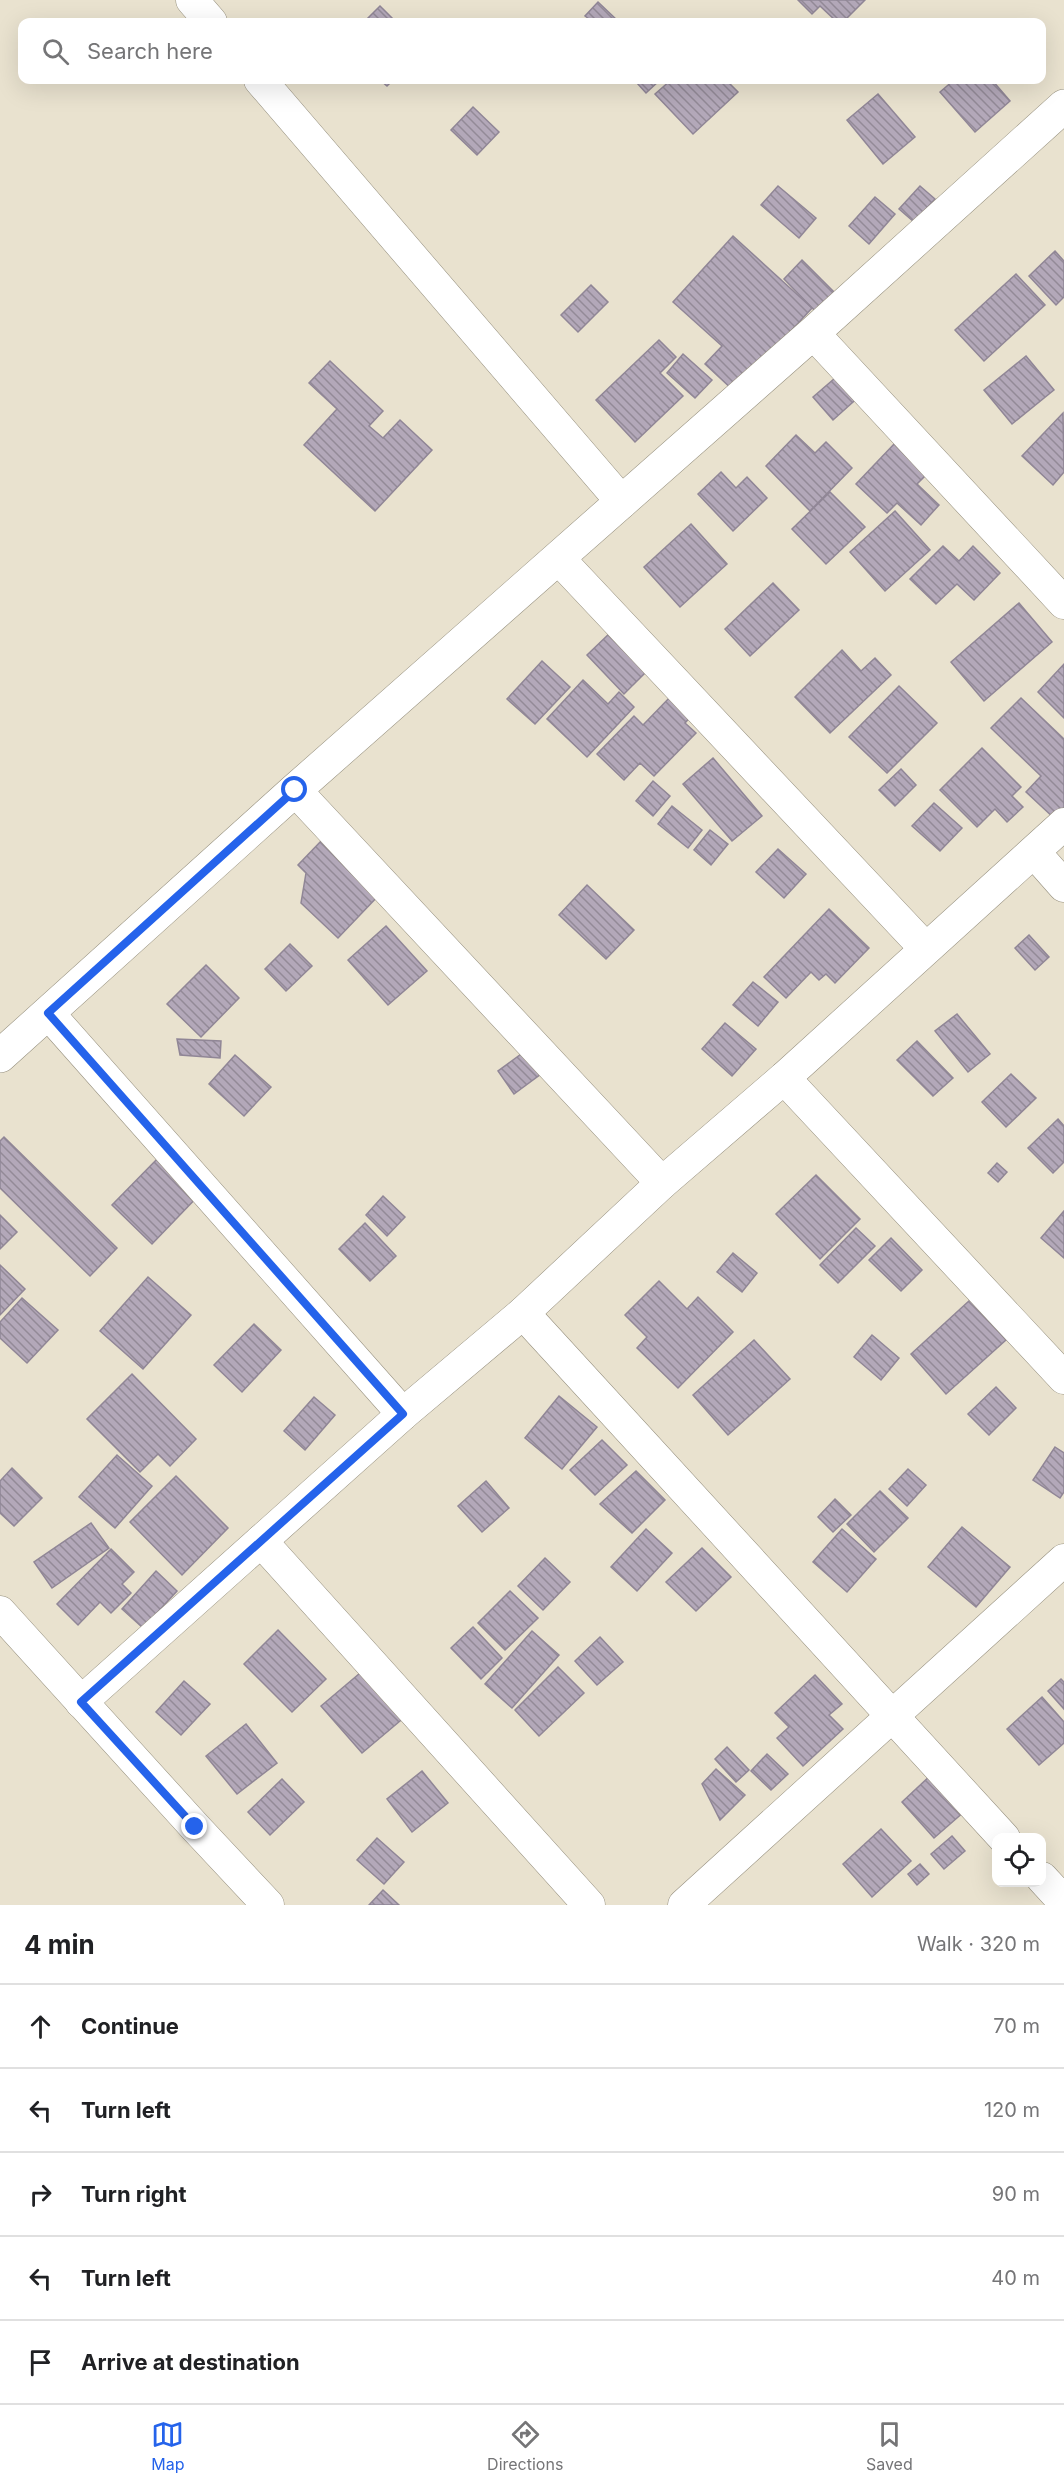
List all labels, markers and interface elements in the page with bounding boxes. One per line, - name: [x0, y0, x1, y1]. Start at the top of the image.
- search box: [18, 18, 1046, 84]
- icon: search: [39, 35, 72, 68]
- text: Search here: [87, 38, 213, 64]
- route start: [281, 776, 307, 802]
- route end: [181, 1813, 207, 1839]
- map controls: [992, 1833, 1046, 1887]
- button: locate: [992, 1833, 1046, 1887]
- text: 4 min: [24, 1929, 95, 1960]
- text: Walk · 320 m: [917, 1932, 1040, 1956]
- icon: ahead: [24, 2010, 57, 2043]
- text: Continue: [81, 2013, 179, 2039]
- text: 70 m: [993, 2014, 1040, 2038]
- icon: left: [24, 2094, 57, 2127]
- text: Turn left: [81, 2097, 171, 2123]
- text: 120 m: [984, 2098, 1040, 2122]
- icon: right: [24, 2178, 57, 2211]
- text: Turn right: [81, 2181, 187, 2207]
- text: 90 m: [992, 2182, 1040, 2206]
- icon: left: [24, 2262, 57, 2295]
- text: Turn left: [81, 2265, 171, 2291]
- text: 40 m: [991, 2266, 1040, 2290]
- icon: arrive: [24, 2346, 57, 2379]
- text: Arrive at destination: [81, 2349, 300, 2375]
- tab: Map: [151, 2418, 185, 2474]
- tab: Directions: [487, 2418, 563, 2474]
- tab: Saved: [866, 2418, 913, 2474]

